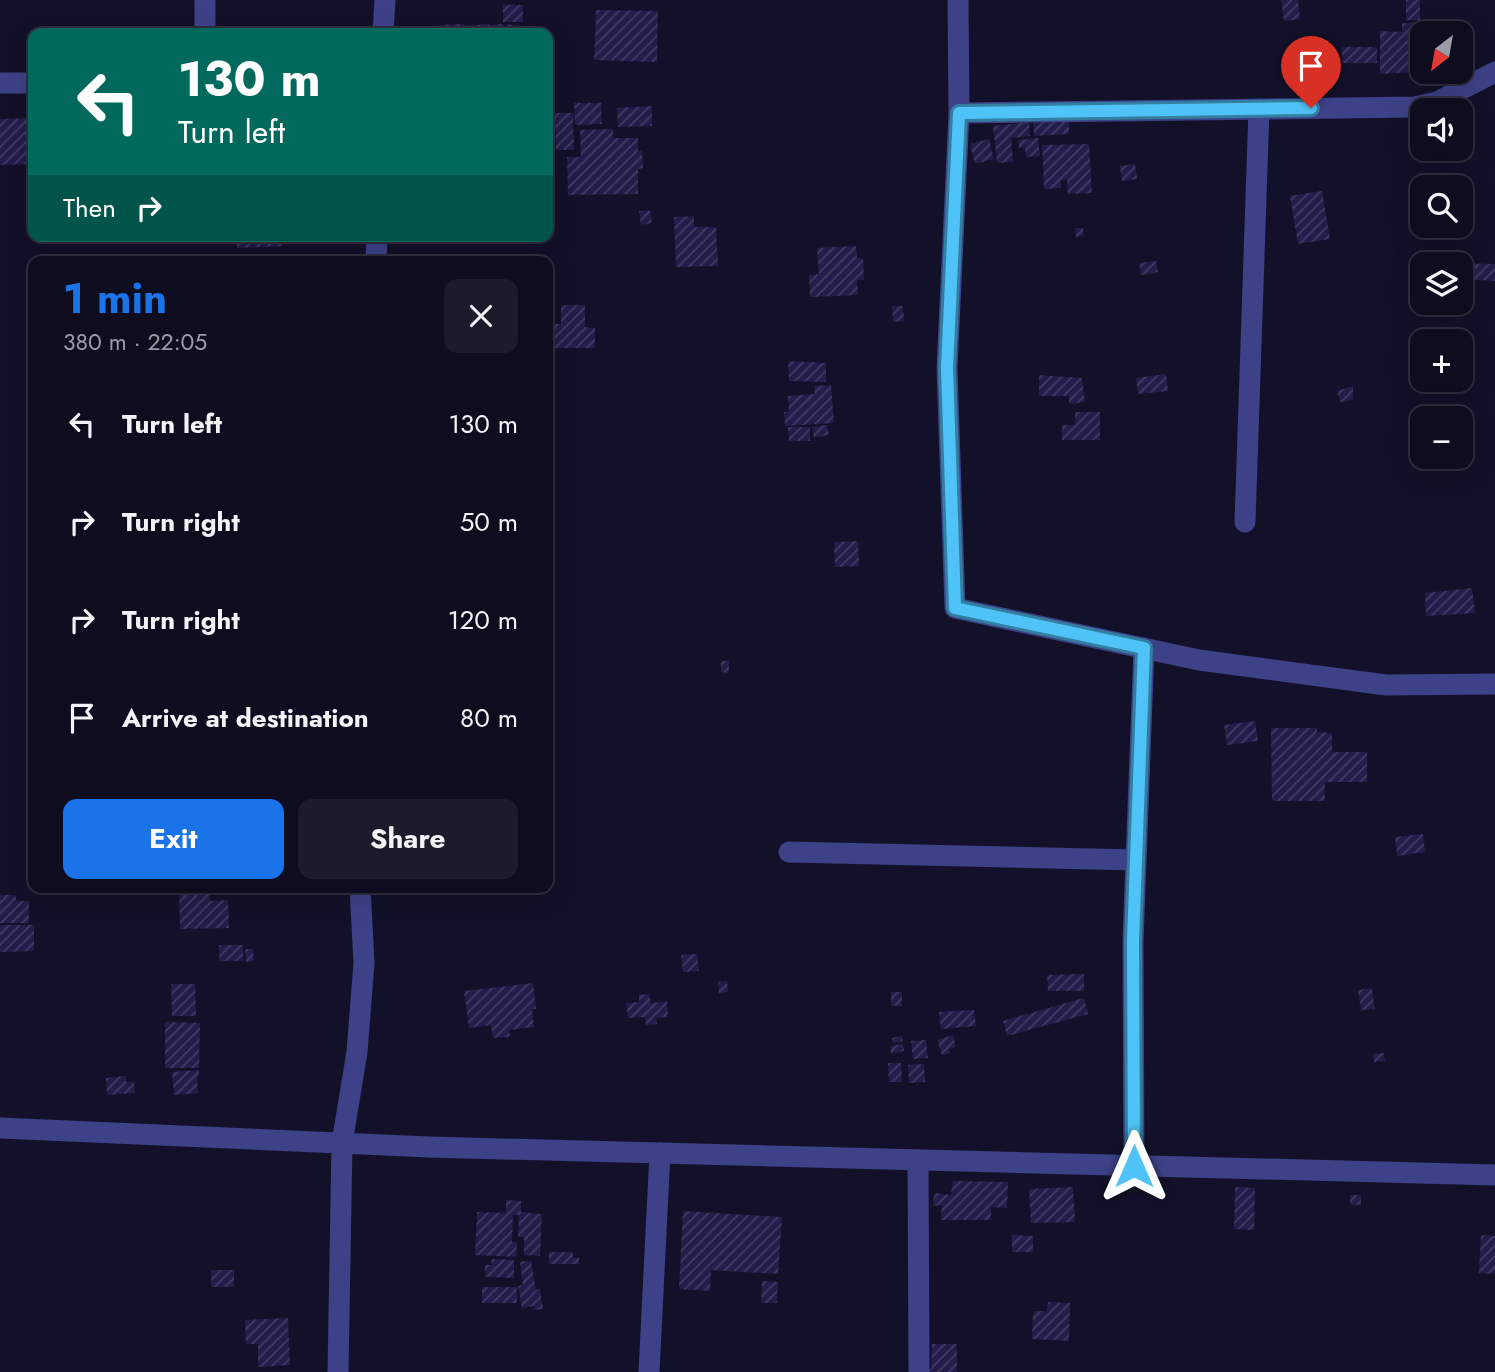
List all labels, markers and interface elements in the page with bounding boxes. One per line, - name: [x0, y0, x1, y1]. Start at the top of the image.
- north arrow: [1410, 21, 1474, 84]
- map controls: [1410, 21, 1473, 469]
- pin: [1281, 36, 1341, 108]
- text: 130 m: [178, 44, 321, 114]
- icon: arrive: [1292, 47, 1330, 85]
- icon: left: [63, 56, 154, 147]
- button: sound: [1410, 98, 1473, 161]
- text: Turn left: [178, 109, 285, 155]
- button: search: [1410, 175, 1473, 238]
- text: Then: [63, 189, 116, 227]
- icon: right: [130, 189, 168, 227]
- button: layers: [1410, 252, 1473, 315]
- text: 1 min: [63, 268, 167, 329]
- button: close: [444, 279, 518, 353]
- text: 380 m · 22:05: [63, 325, 207, 359]
- button: +: [1410, 329, 1473, 392]
- icon: left: [63, 405, 101, 443]
- text: Turn left: [122, 405, 222, 443]
- text: 130 m: [448, 405, 518, 443]
- button: −: [1410, 406, 1473, 469]
- icon: right: [63, 503, 101, 541]
- text: Turn right: [122, 503, 240, 541]
- text: 50 m: [460, 503, 518, 541]
- icon: right: [63, 601, 101, 639]
- text: Turn right: [122, 601, 240, 639]
- text: 120 m: [448, 601, 518, 639]
- icon: arrive: [63, 699, 101, 737]
- text: Arrive at destination: [122, 699, 369, 737]
- text: 80 m: [460, 699, 518, 737]
- button: Exit: [63, 799, 284, 879]
- button: Share: [298, 799, 518, 879]
- position arrow: [1097, 1129, 1171, 1203]

